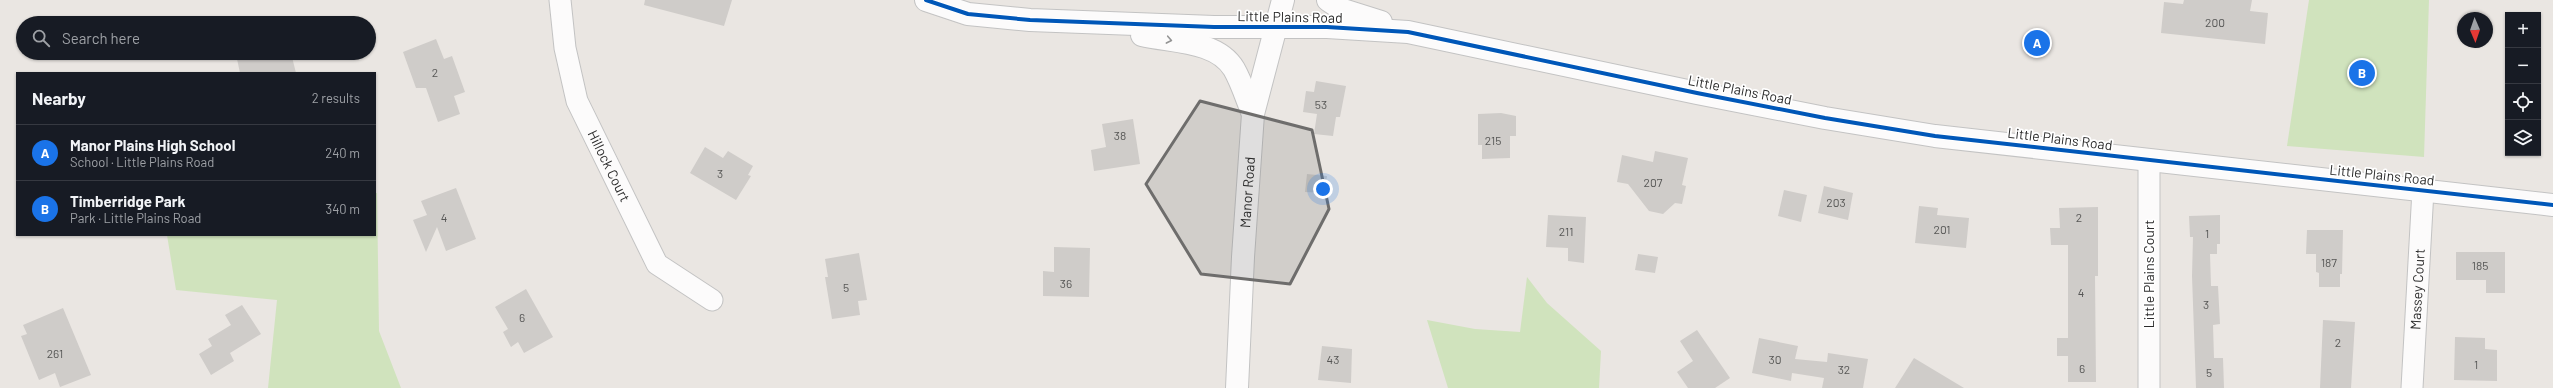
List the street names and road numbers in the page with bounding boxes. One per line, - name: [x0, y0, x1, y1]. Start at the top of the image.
- street label: Little Plains Road: [1237, 7, 1343, 26]
- street label: Little Plains Road: [1687, 71, 1793, 108]
- street label: Little Plains Road: [2007, 124, 2113, 153]
- street label: Hillock Court: [585, 127, 634, 205]
- street label: Manor Road: [1236, 156, 1258, 228]
- street label: Little Plains Road: [2329, 161, 2435, 188]
- street label: Little Plains Court: [2140, 220, 2157, 328]
- street label: Massey Court: [2406, 248, 2428, 330]

